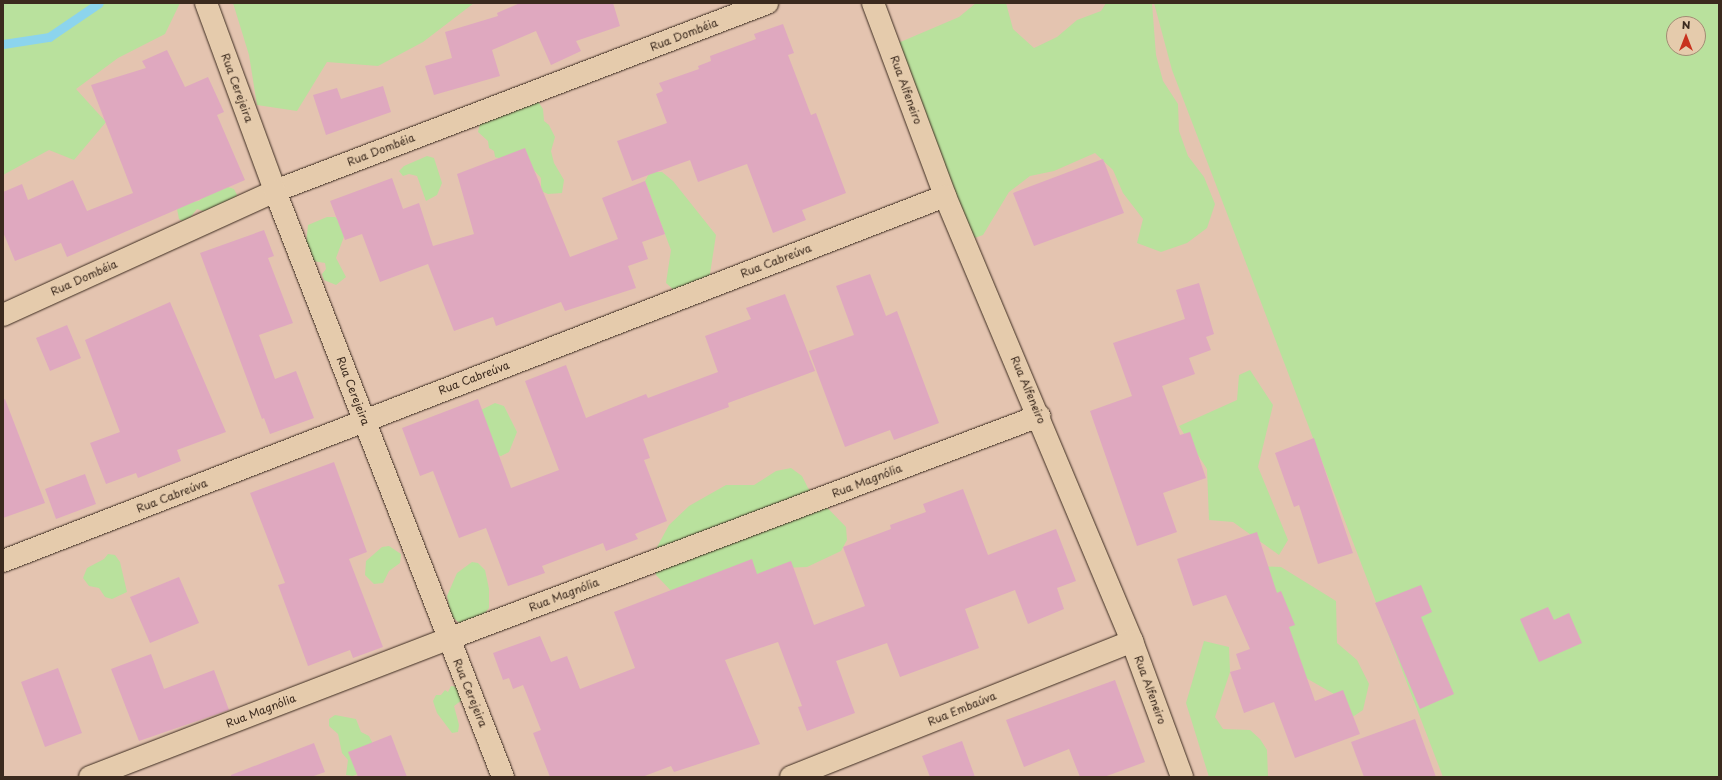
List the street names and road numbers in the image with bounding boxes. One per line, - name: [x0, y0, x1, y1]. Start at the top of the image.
- street label: Rua Dombéia: [648, 16, 720, 54]
- street label: Rua Cerejeira: [218, 51, 256, 125]
- street label: Rua Alfeneiro: [887, 54, 925, 126]
- street label: Rua Dombéia: [345, 131, 417, 169]
- street label: Rua Cabreúva: [739, 241, 813, 281]
- street label: Rua Dombéia: [49, 257, 119, 299]
- street label: Rua Cerejeira: [334, 354, 372, 428]
- street label: Rua Alfeneiro: [1008, 354, 1048, 426]
- street label: Rua Cabreúva: [437, 358, 511, 398]
- street label: Rua Magnólia: [830, 462, 904, 500]
- street label: Rua Cabreúva: [135, 476, 209, 516]
- street label: Rua Magnólia: [527, 576, 601, 614]
- street label: Rua Alfeneiro: [1131, 654, 1169, 726]
- street label: Rua Cerejeira: [450, 656, 490, 730]
- street label: Rua Embaúva: [926, 689, 998, 729]
- street label: Rua Magnólia: [224, 692, 298, 730]

